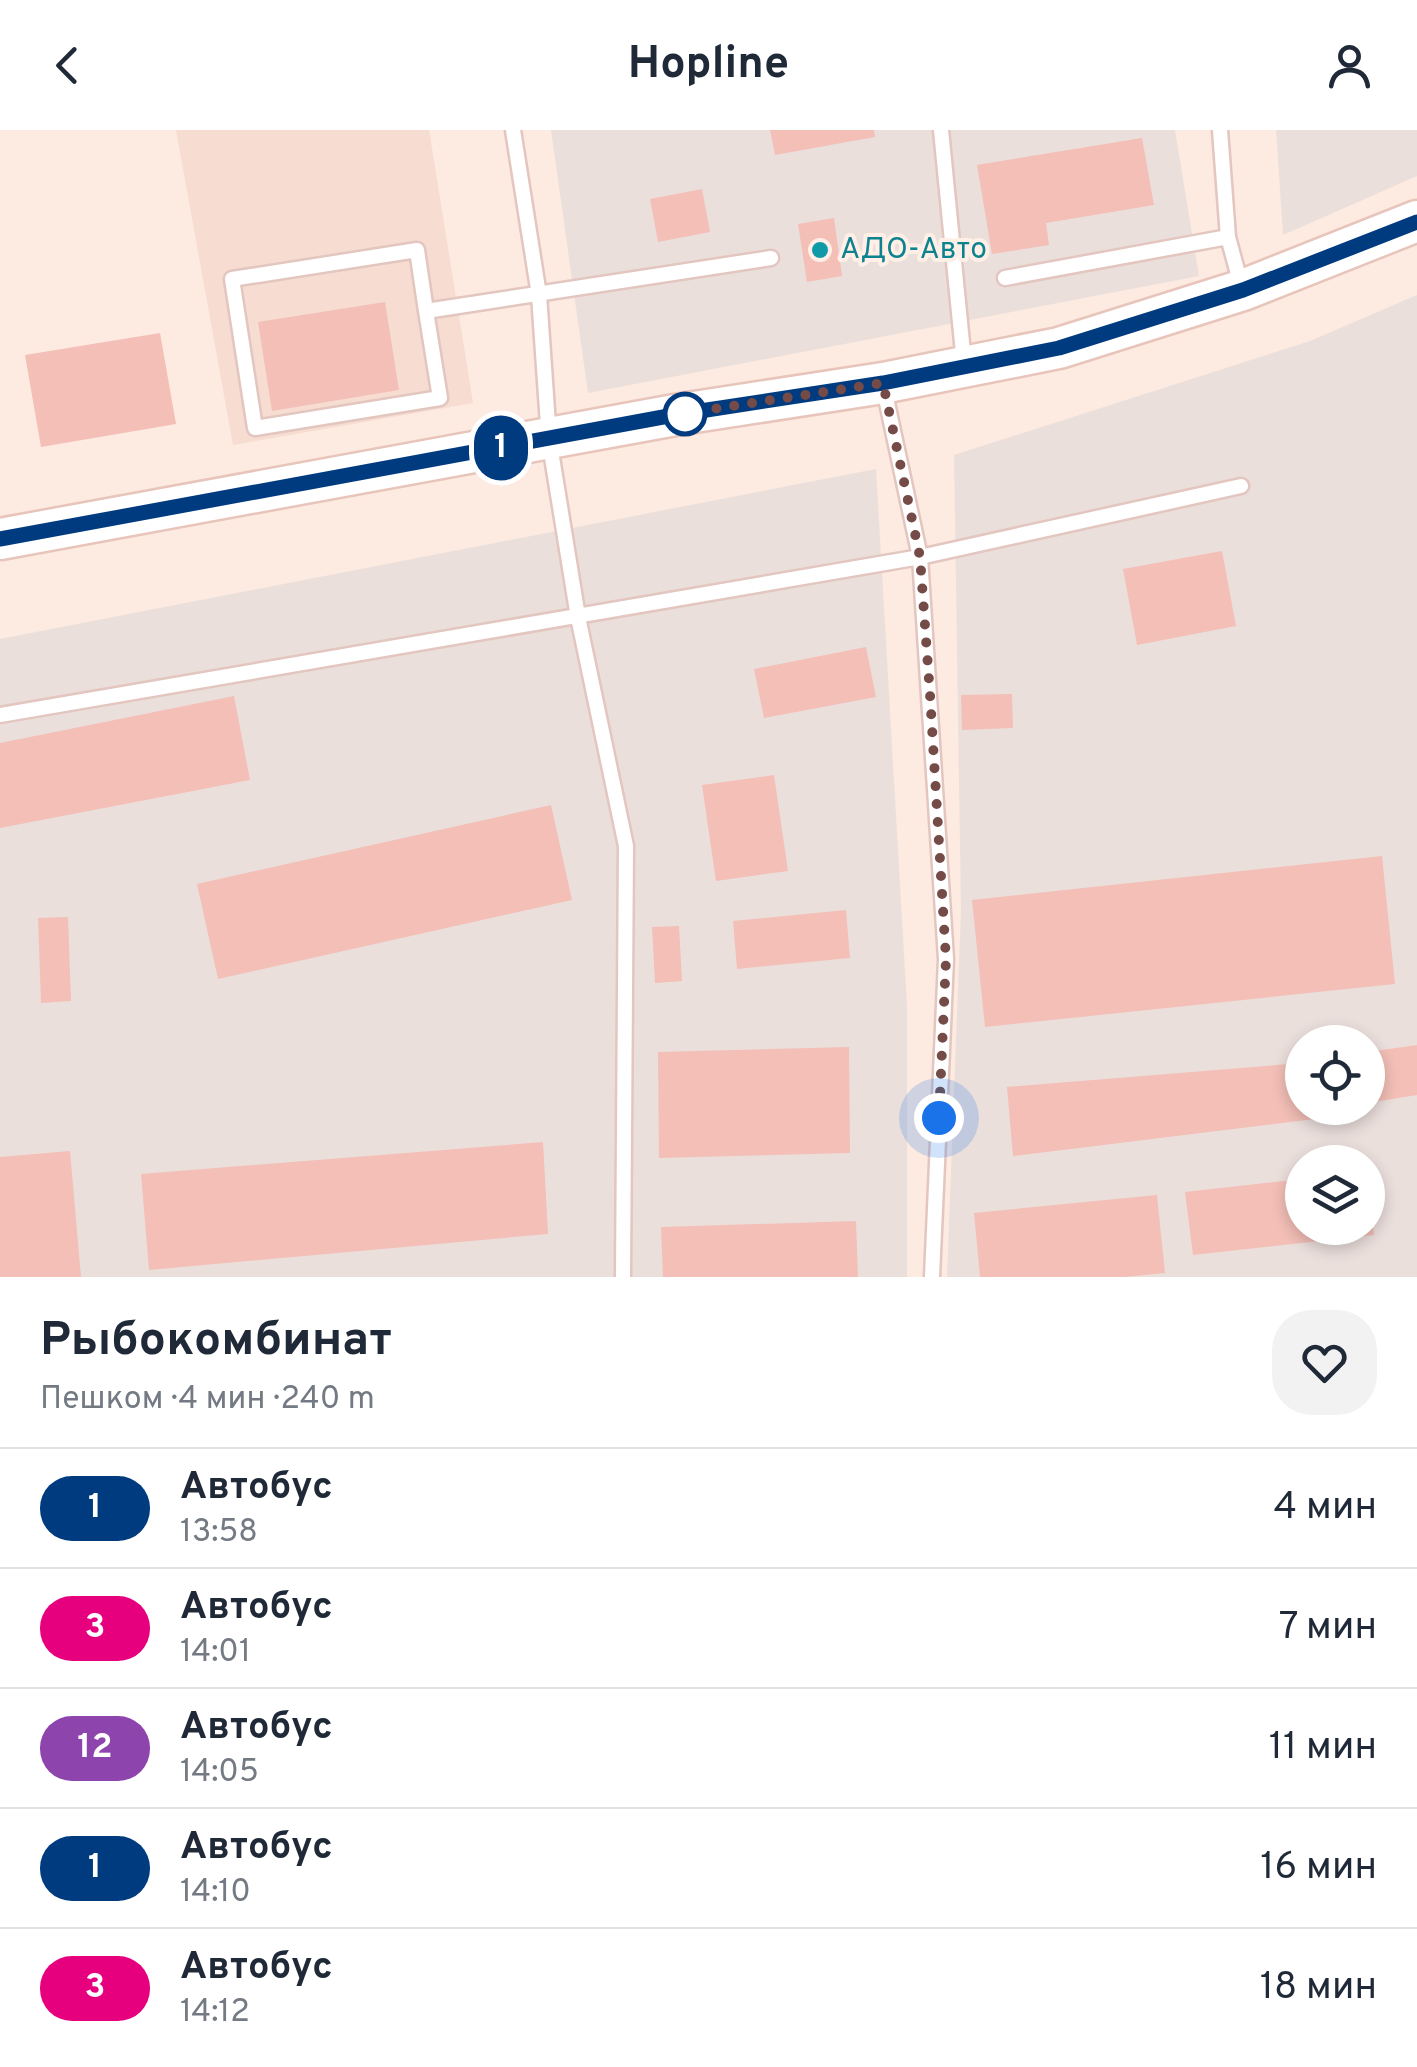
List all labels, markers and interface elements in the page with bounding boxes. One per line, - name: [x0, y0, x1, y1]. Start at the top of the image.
- text: Hopline: [628, 37, 789, 94]
- icon: back: [40, 38, 95, 93]
- icon: person: [1322, 38, 1377, 93]
- place label: АДО-Авто: [840, 232, 987, 269]
- marker: АДО-Авто: [809, 239, 831, 261]
- unlabelled marker: [664, 393, 706, 435]
- line badge: 1: [468, 416, 534, 480]
- text: 1: [494, 426, 508, 470]
- map controls: [1285, 1025, 1385, 1245]
- button: locate: [1285, 1025, 1385, 1125]
- your location: [914, 1093, 964, 1143]
- button: layers: [1285, 1145, 1385, 1245]
- button: heart: [1272, 1310, 1377, 1415]
- text: Рыбокомбинат: [40, 1312, 392, 1372]
- text: Пешком · 4 мин · 240 m: [40, 1380, 375, 1420]
- text: Автобус: [180, 1464, 333, 1513]
- text: 4 мин: [1274, 1484, 1377, 1533]
- text: 1: [88, 1486, 102, 1530]
- text: 13:58: [180, 1513, 258, 1553]
- text: Автобус: [180, 1584, 333, 1633]
- text: 7 мин: [1279, 1604, 1377, 1653]
- text: 3: [85, 1606, 105, 1650]
- text: 14:01: [180, 1633, 251, 1673]
- text: Автобус: [180, 1704, 333, 1753]
- text: 11 мин: [1269, 1724, 1377, 1773]
- text: 12: [77, 1726, 113, 1770]
- text: 14:05: [180, 1753, 259, 1793]
- text: Автобус: [180, 1824, 333, 1873]
- text: 16 мин: [1260, 1844, 1377, 1893]
- text: 1: [88, 1846, 102, 1890]
- text: 14:10: [180, 1873, 251, 1913]
- text: Автобус: [180, 1944, 333, 1993]
- text: 18 мин: [1260, 1964, 1377, 2013]
- text: 3: [85, 1966, 105, 2010]
- text: 14:12: [180, 1993, 250, 2033]

